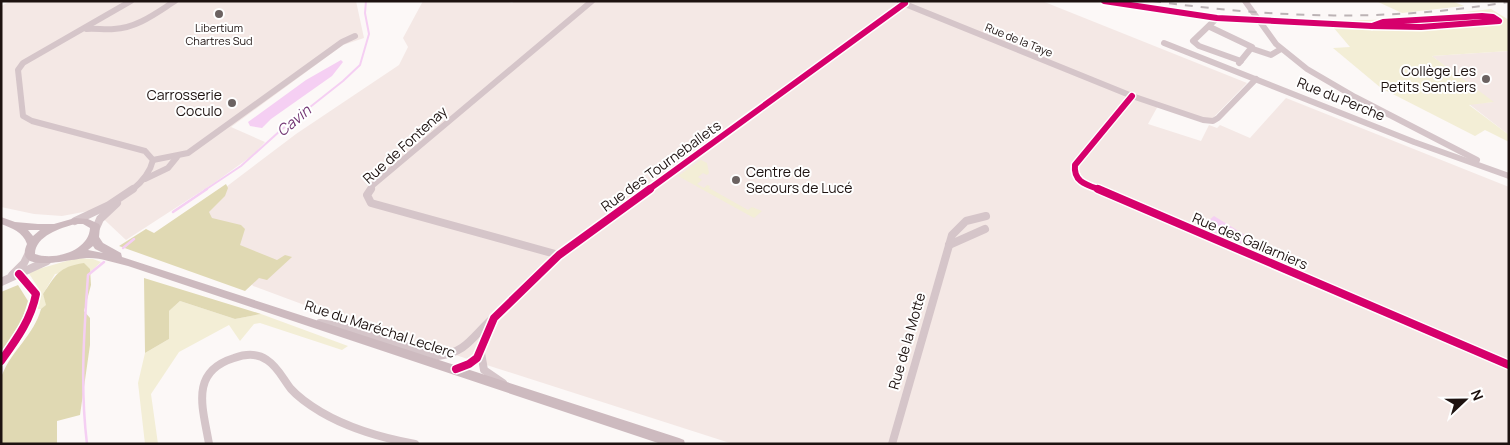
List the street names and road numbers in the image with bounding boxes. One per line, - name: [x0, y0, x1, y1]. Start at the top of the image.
- street label: Rue de la Taye: [983, 19, 1056, 60]
- street label: Rue du Perche: [1294, 72, 1388, 125]
- street label: Rue de Fontenay: [358, 101, 451, 188]
- street label: Rue des Tourneballets: [597, 116, 724, 216]
- street label: Rue des Gallarniers: [1190, 208, 1311, 273]
- street label: Rue de la Motte: [884, 290, 929, 391]
- street label: Rue du Maréchal Leclerc: [302, 295, 458, 362]

